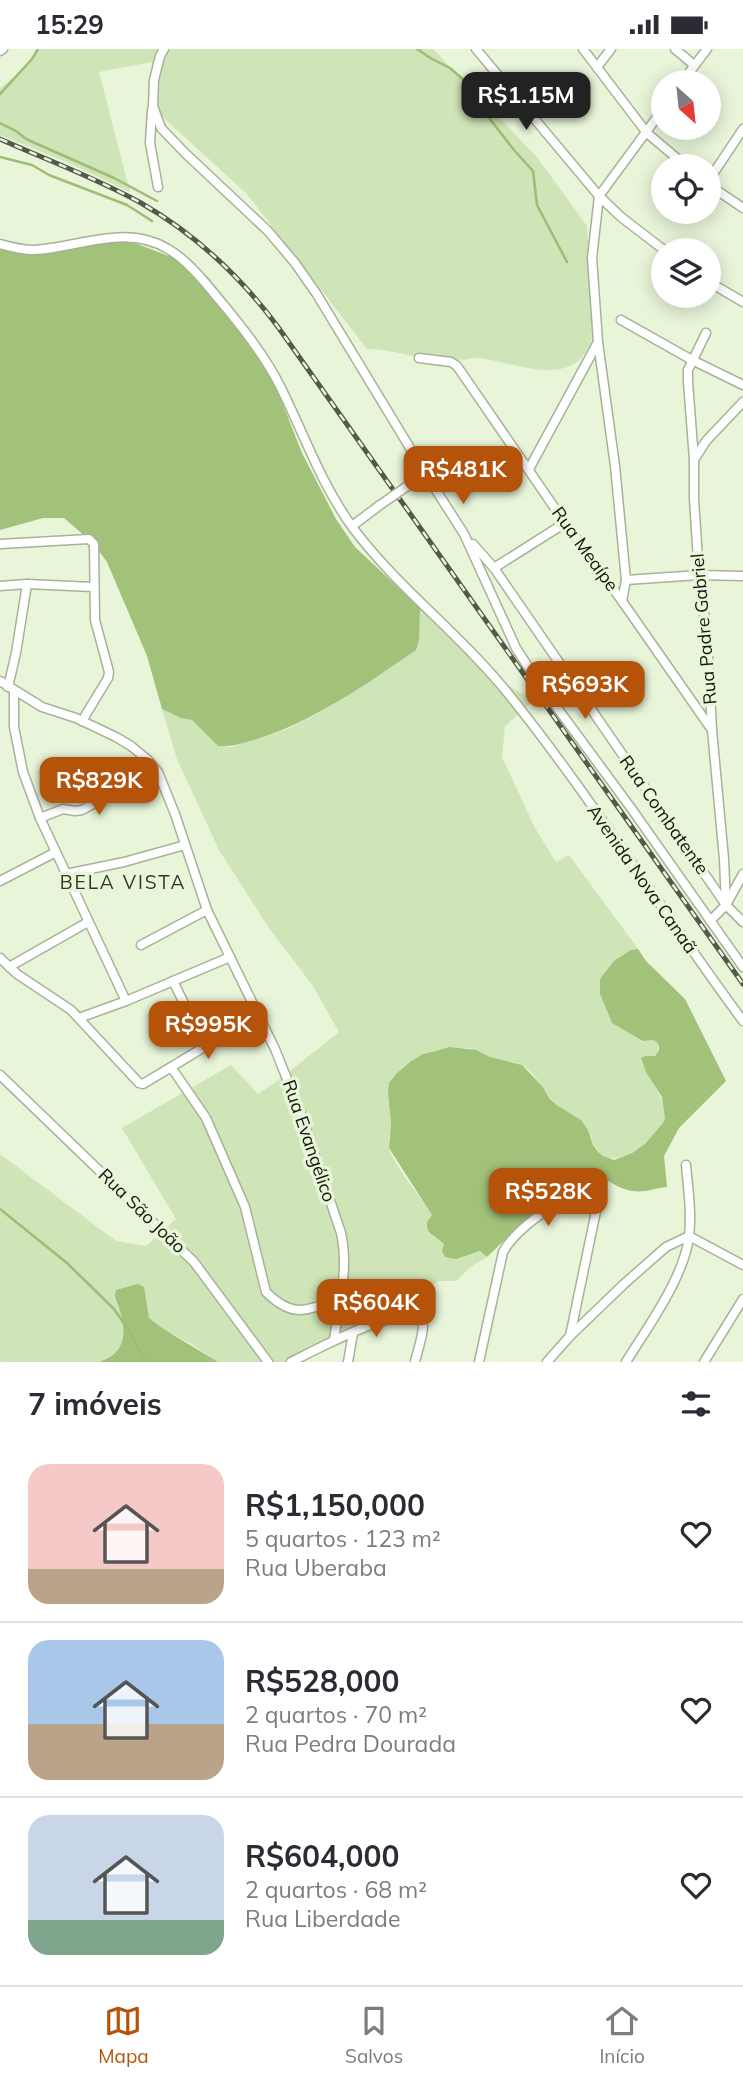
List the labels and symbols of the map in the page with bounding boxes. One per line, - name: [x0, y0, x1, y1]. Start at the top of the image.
- north arrow: [651, 70, 721, 140]
- pin: R$1.15M: [461, 73, 591, 132]
- pin: R$481K: [406, 447, 520, 506]
- street label: Rua Meaípe: [547, 502, 624, 596]
- street label: Rua Padre Gabriel: [685, 552, 722, 706]
- pin: R$693K: [528, 661, 642, 721]
- street label: Rua Combatente: [615, 751, 714, 879]
- pin: R$829K: [42, 757, 156, 817]
- street label: Avenida Nova Canaã: [582, 800, 702, 958]
- district label: BELA VISTA: [60, 870, 186, 894]
- pin: R$995K: [151, 1002, 265, 1061]
- street label: Rua Evangélico: [278, 1077, 341, 1205]
- street label: Rua São João: [94, 1163, 191, 1258]
- pin: R$528K: [491, 1169, 605, 1228]
- pin: R$604K: [319, 1279, 433, 1339]

